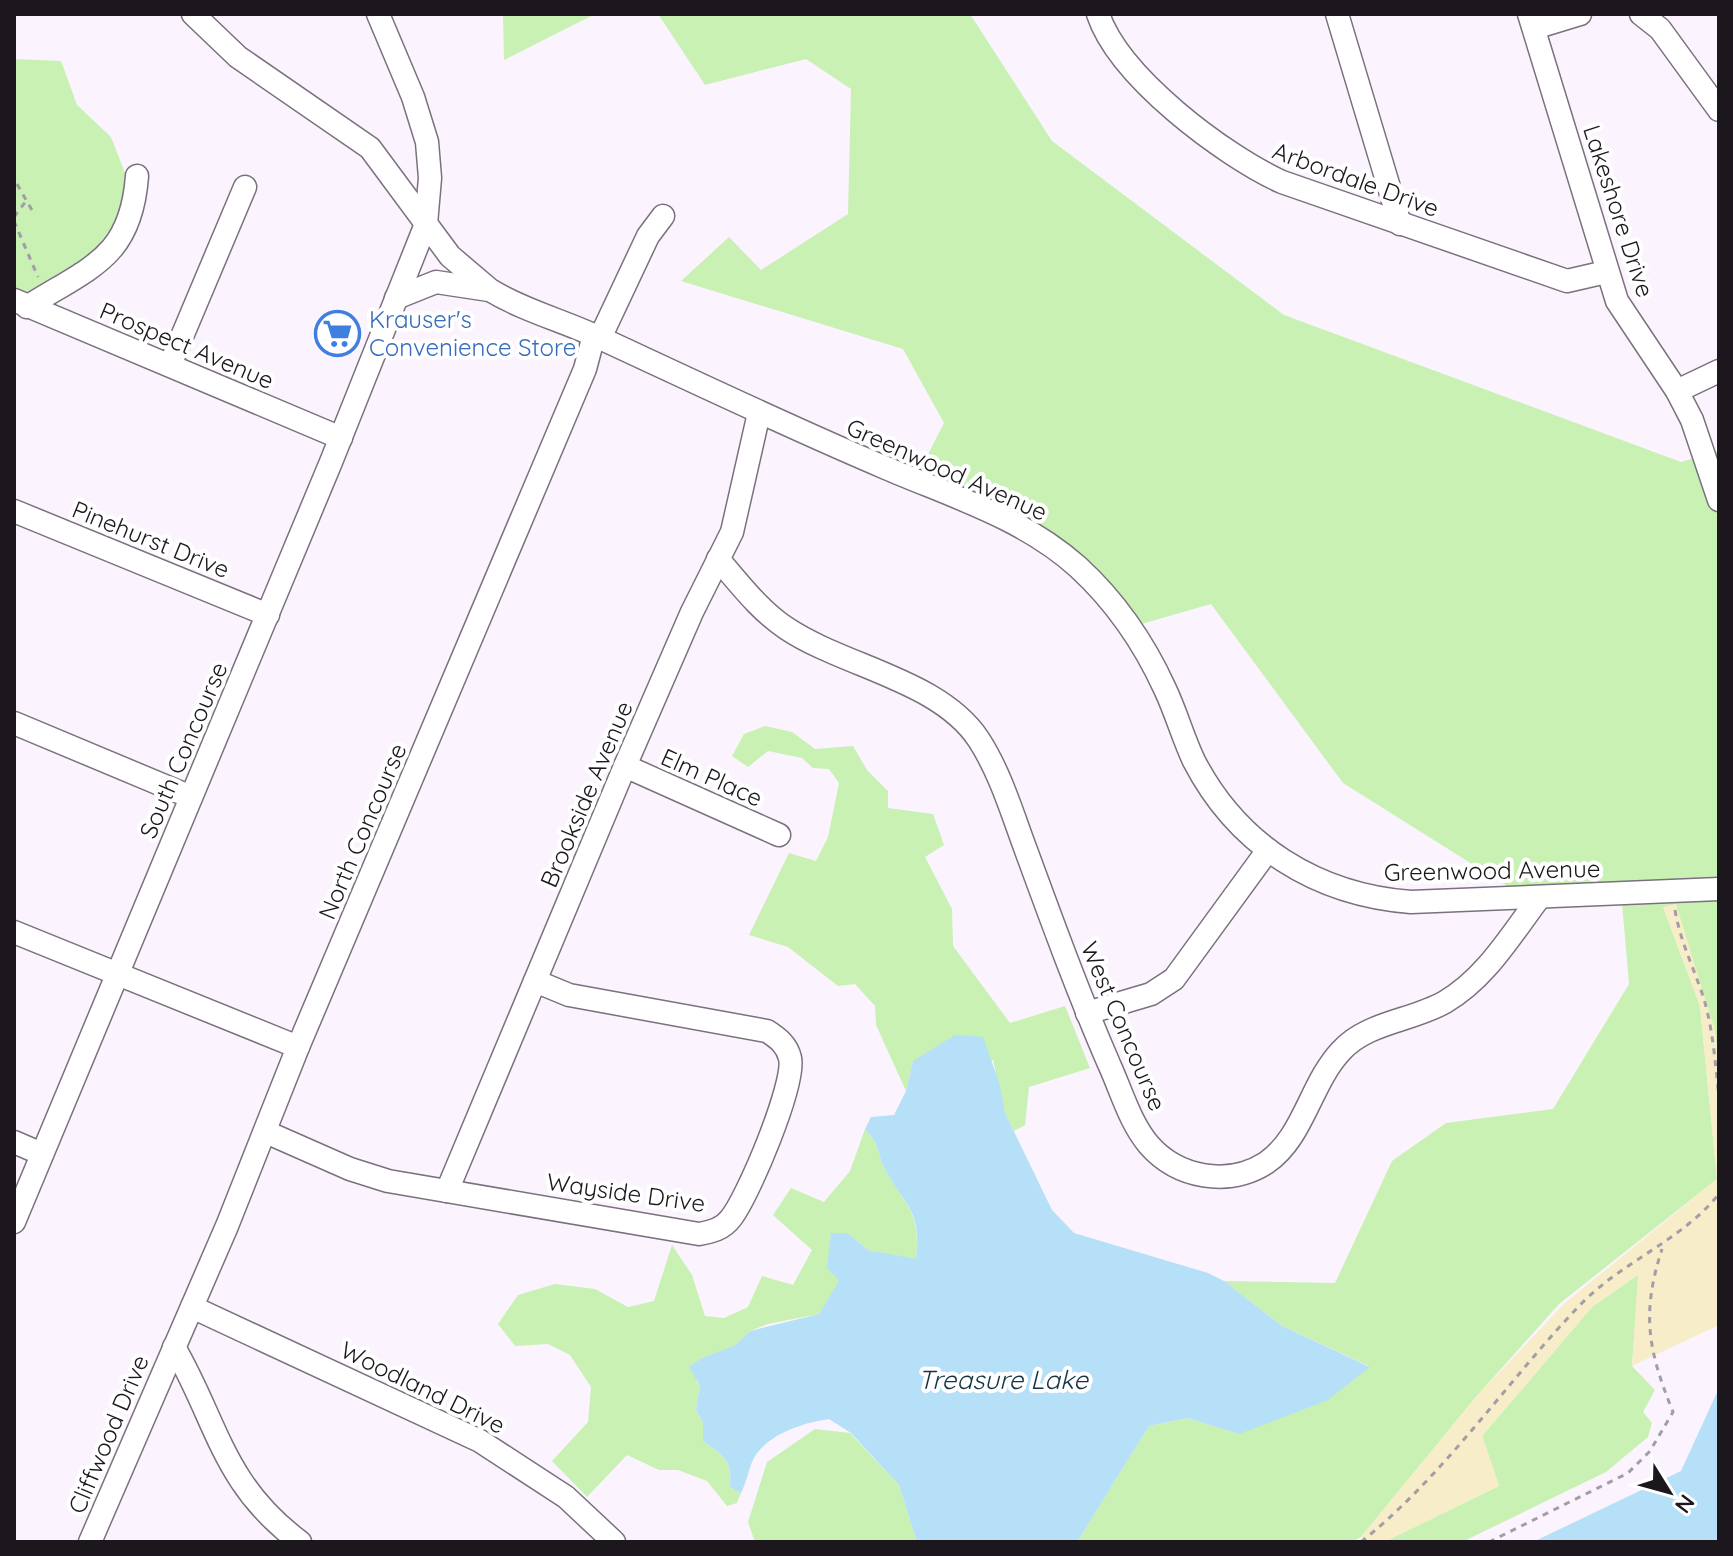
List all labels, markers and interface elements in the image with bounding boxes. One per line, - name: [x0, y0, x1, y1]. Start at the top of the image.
- street label: Lakeshore Drive: [1577, 121, 1661, 301]
- street label: Arbordale Drive: [1269, 135, 1443, 223]
- street label: Prospect Avenue: [95, 295, 279, 395]
- place label: Krauser's Convenience Store: [369, 304, 576, 362]
- supermarket icon: Krauser's Convenience Store: [314, 309, 362, 357]
- street label: Greenwood Avenue: [842, 411, 1052, 527]
- street label: Pinehurst Drive: [68, 494, 234, 584]
- street label: South Concourse: [132, 657, 234, 843]
- street label: Brookside Avenue: [533, 696, 639, 892]
- street label: North Concourse: [311, 739, 413, 923]
- street label: Elm Place: [657, 741, 767, 813]
- street label: Greenwood Avenue: [1383, 853, 1601, 887]
- street label: West Concourse: [1075, 937, 1173, 1115]
- street label: Wayside Drive: [545, 1166, 707, 1218]
- street label: Woodland Drive: [336, 1334, 510, 1440]
- street label: Cliffwood Drive: [61, 1350, 155, 1518]
- water label: Treasure Lake: [918, 1363, 1089, 1396]
- north arrow: [1629, 1452, 1709, 1532]
- text: N: [1669, 1489, 1701, 1519]

